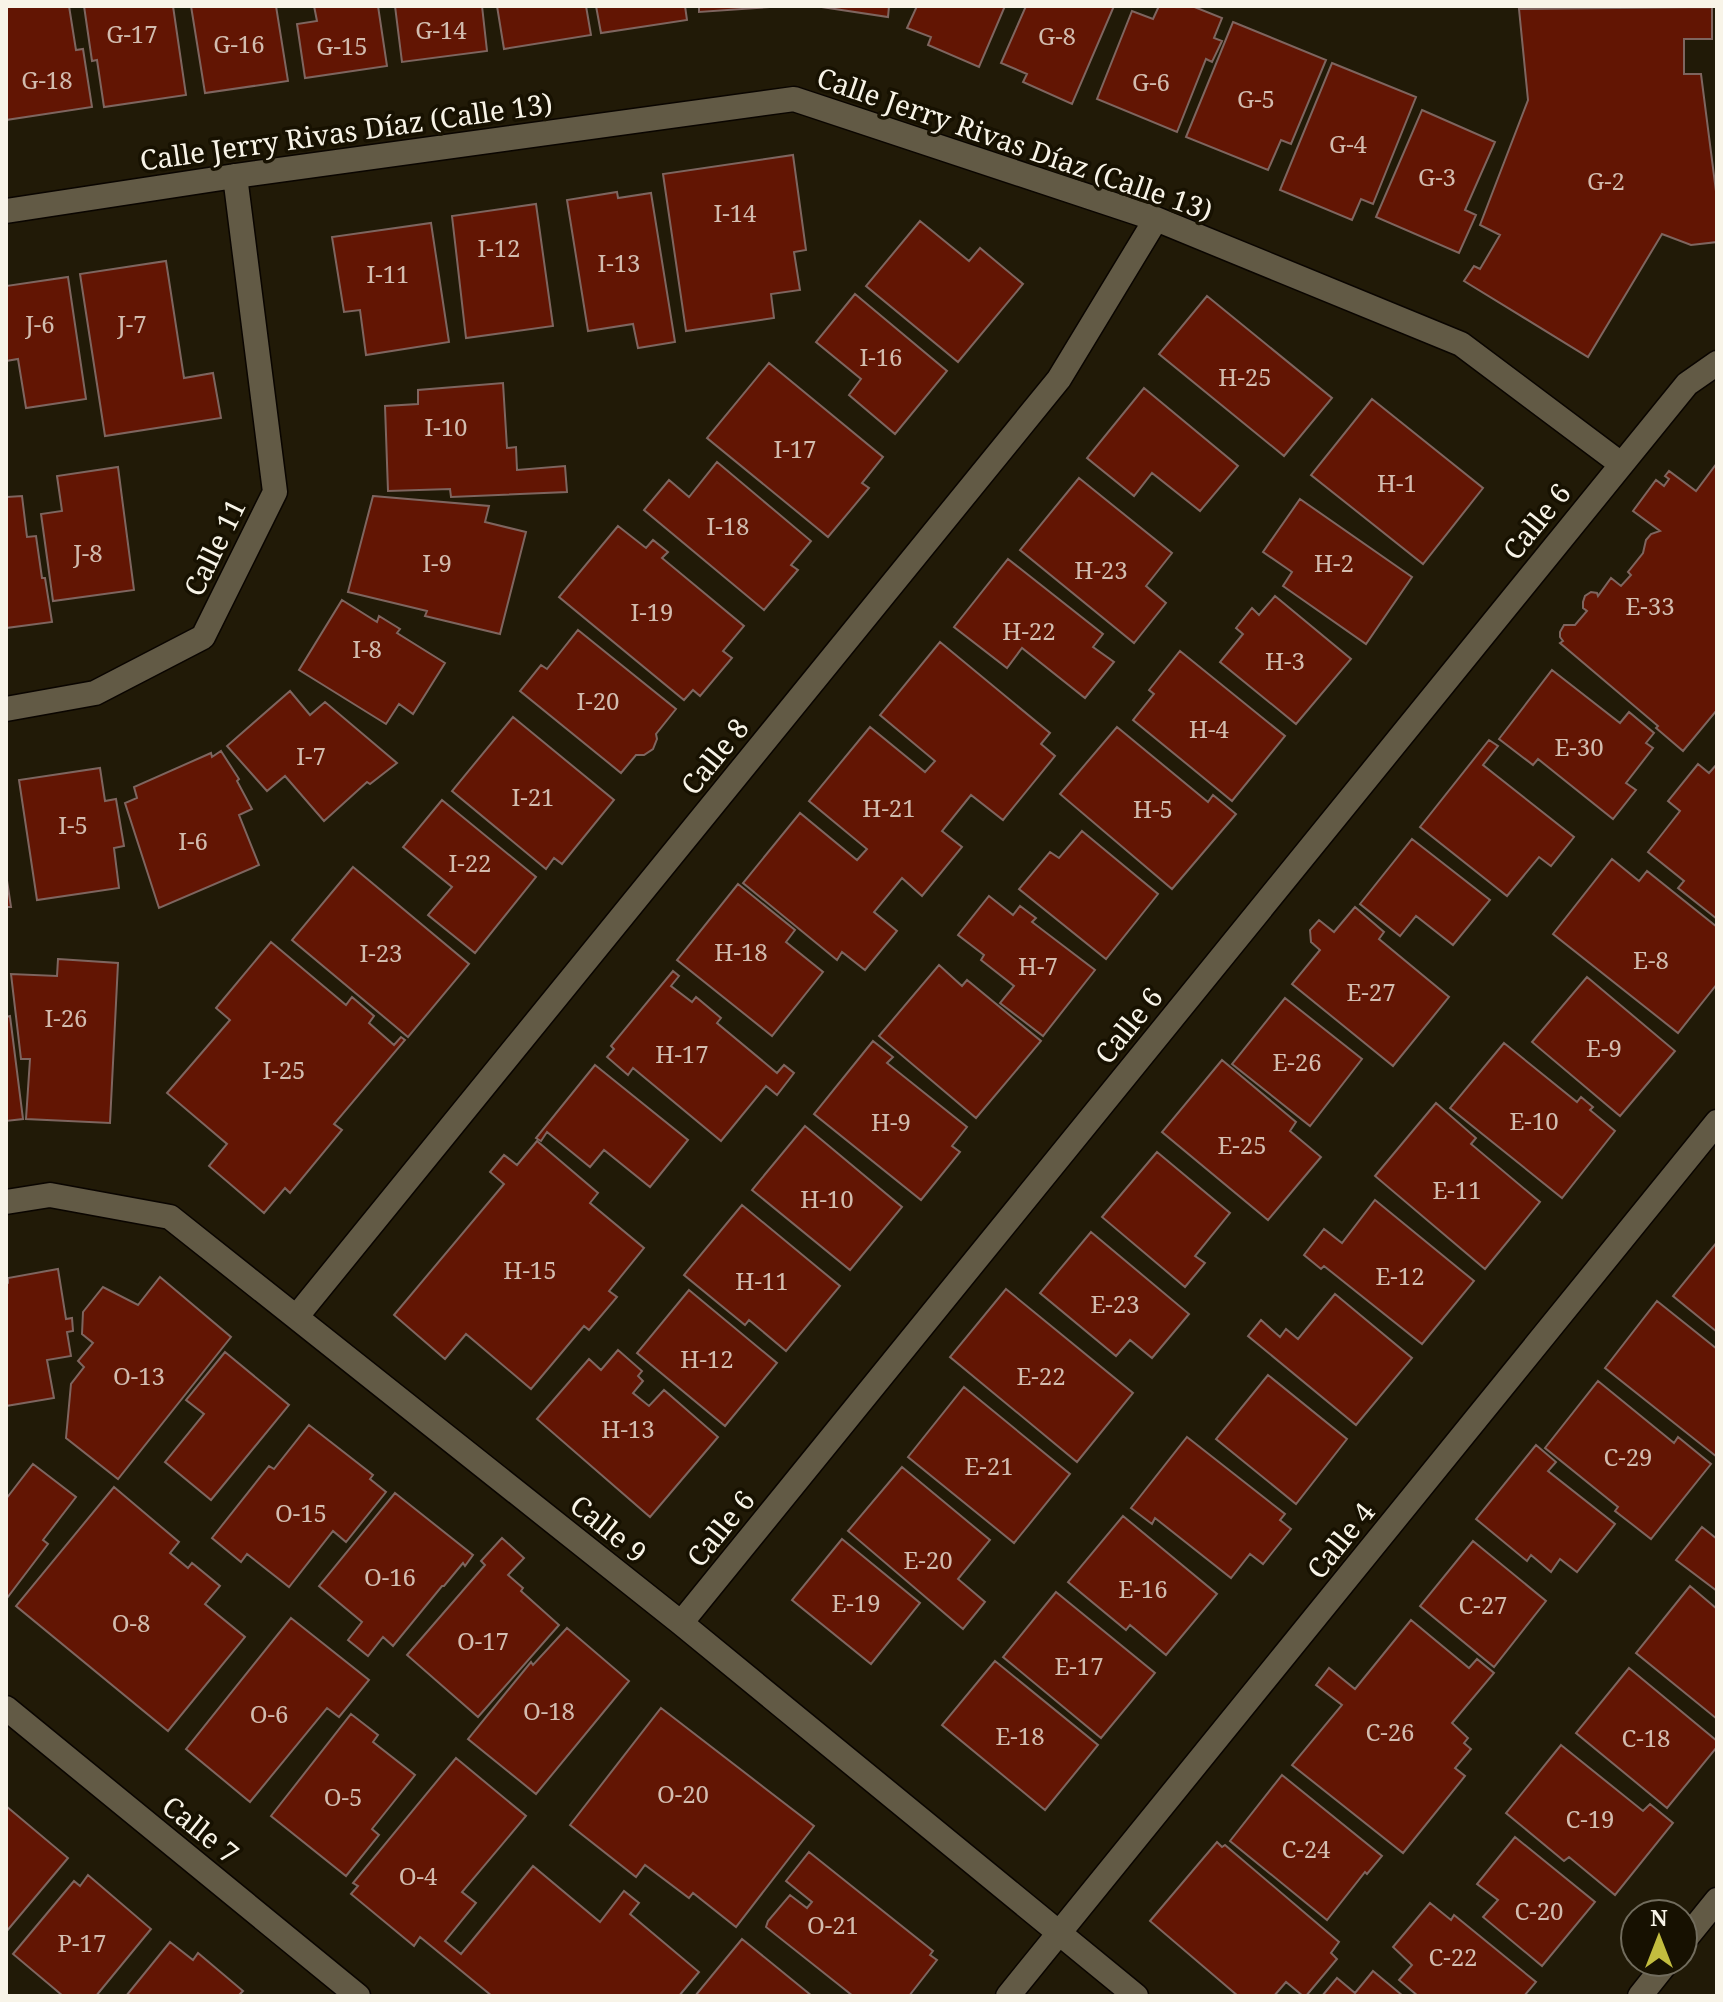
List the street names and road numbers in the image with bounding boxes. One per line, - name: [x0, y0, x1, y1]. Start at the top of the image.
- street label: Calle Jerry Rivas Díaz (Calle 13): [812, 57, 1218, 229]
- street label: Calle Jerry Rivas Díaz (Calle 13): [137, 83, 555, 179]
- street label: Calle 6: [1493, 475, 1579, 567]
- street label: Calle 11: [174, 492, 254, 602]
- street label: Calle 8: [671, 710, 757, 802]
- street label: Calle 6: [1085, 979, 1171, 1071]
- street label: Calle 6: [677, 1482, 763, 1574]
- street label: Calle 9: [563, 1485, 655, 1571]
- street label: Calle 4: [1297, 1493, 1383, 1586]
- street label: Calle 7: [155, 1786, 247, 1872]

